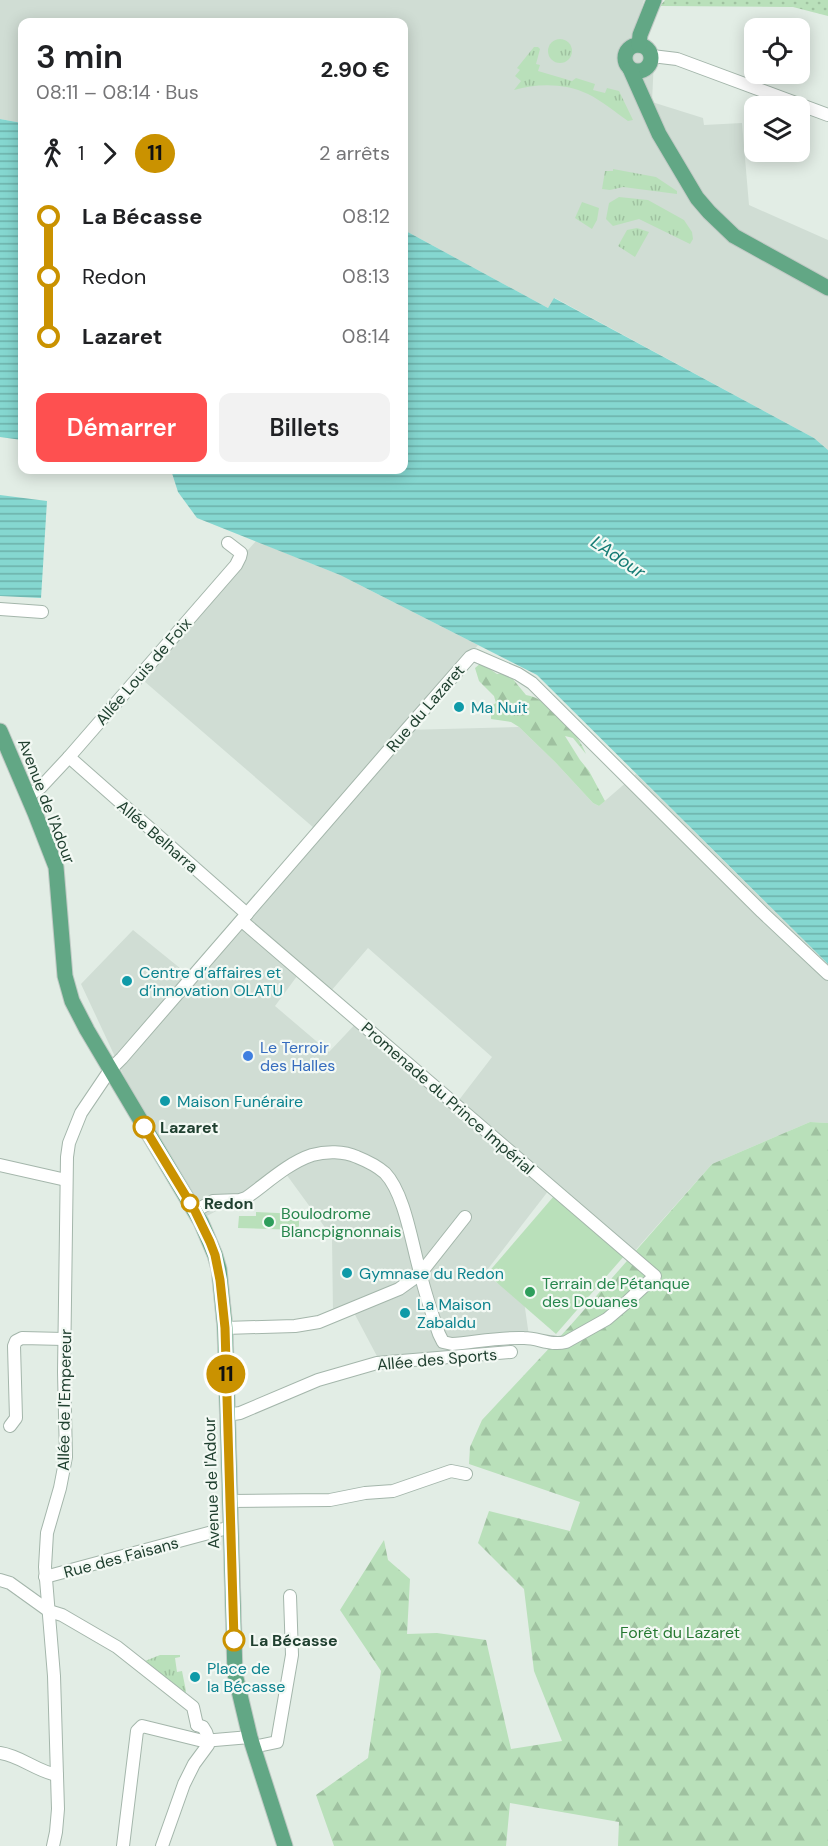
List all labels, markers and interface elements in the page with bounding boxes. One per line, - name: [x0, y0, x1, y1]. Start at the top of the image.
- map controls: [744, 18, 810, 162]
- button: locate: [744, 18, 810, 84]
- text: 3 min: [36, 35, 123, 78]
- text: 2.90 €: [320, 55, 390, 84]
- text: 08:11 – 08:14 · Bus: [36, 79, 199, 105]
- button: layers: [744, 96, 810, 162]
- icon: walk: [36, 137, 69, 170]
- icon: forward: [93, 137, 126, 170]
- text: 11: [147, 139, 163, 167]
- text: 1: [78, 140, 84, 166]
- text: 2 arrêts: [319, 140, 390, 166]
- text: La Bécasse: [82, 202, 203, 231]
- text: 08:12: [342, 203, 390, 229]
- text: Redon: [82, 262, 146, 291]
- text: 08:13: [342, 263, 390, 289]
- text: Lazaret: [82, 322, 162, 351]
- text: 08:14: [342, 323, 390, 349]
- button: Démarrer: [36, 393, 207, 462]
- button: Billets: [219, 393, 390, 462]
- water label: L'Adour: [586, 530, 651, 585]
- street label: Allée Louis de Foix: [91, 613, 196, 730]
- street label: Rue du Lazaret: [382, 660, 469, 756]
- place label: Ma Nuit: [471, 697, 528, 718]
- marker: Ma Nuit: [452, 700, 466, 714]
- street label: Avenue de l'Adour: [13, 736, 80, 867]
- street label: Allée Belharra: [113, 795, 203, 877]
- place label: Centre d’affaires et d’innovation OLATU: [139, 962, 283, 1001]
- marker: Centre d’affaires et d’innovation OLATU: [120, 974, 134, 988]
- street label: Promenade du Prince Impérial: [357, 1018, 538, 1179]
- place label: Le Terroir des Halles: [260, 1037, 335, 1076]
- marker: Le Terroir des Halles: [241, 1049, 255, 1063]
- place label: Maison Funéraire: [177, 1091, 303, 1112]
- marker: Maison Funéraire: [158, 1094, 172, 1108]
- marker: Lazaret: [133, 1116, 155, 1138]
- place label: Lazaret: [160, 1117, 218, 1138]
- place label: Redon: [204, 1193, 253, 1214]
- marker: Redon: [181, 1194, 199, 1212]
- place label: Boulodrome Blancpignonnais: [281, 1203, 402, 1242]
- marker: Boulodrome Blancpignonnais: [262, 1215, 276, 1229]
- place label: Gymnase du Redon: [359, 1263, 504, 1284]
- marker: Gymnase du Redon: [340, 1266, 354, 1280]
- place label: Terrain de Pétanque des Douanes: [542, 1273, 690, 1312]
- marker: Terrain de Pétanque des Douanes: [523, 1285, 537, 1299]
- place label: La Maison Zabaldu: [417, 1294, 491, 1333]
- marker: La Maison Zabaldu: [398, 1306, 412, 1320]
- street label: Allée de l'Empereur: [53, 1329, 76, 1471]
- street label: Allée des Sports: [376, 1344, 498, 1375]
- line badge: 11: [199, 1354, 253, 1394]
- text: 11: [218, 1360, 234, 1388]
- street label: Avenue de l'Adour: [199, 1417, 224, 1549]
- street label: Rue des Faisans: [61, 1532, 181, 1583]
- park label: Forêt du Lazaret: [620, 1622, 740, 1643]
- marker: La Bécasse: [223, 1629, 245, 1651]
- place label: La Bécasse: [250, 1630, 338, 1651]
- place label: Place de la Bécasse: [207, 1658, 285, 1697]
- marker: Place de la Bécasse: [188, 1670, 202, 1684]

